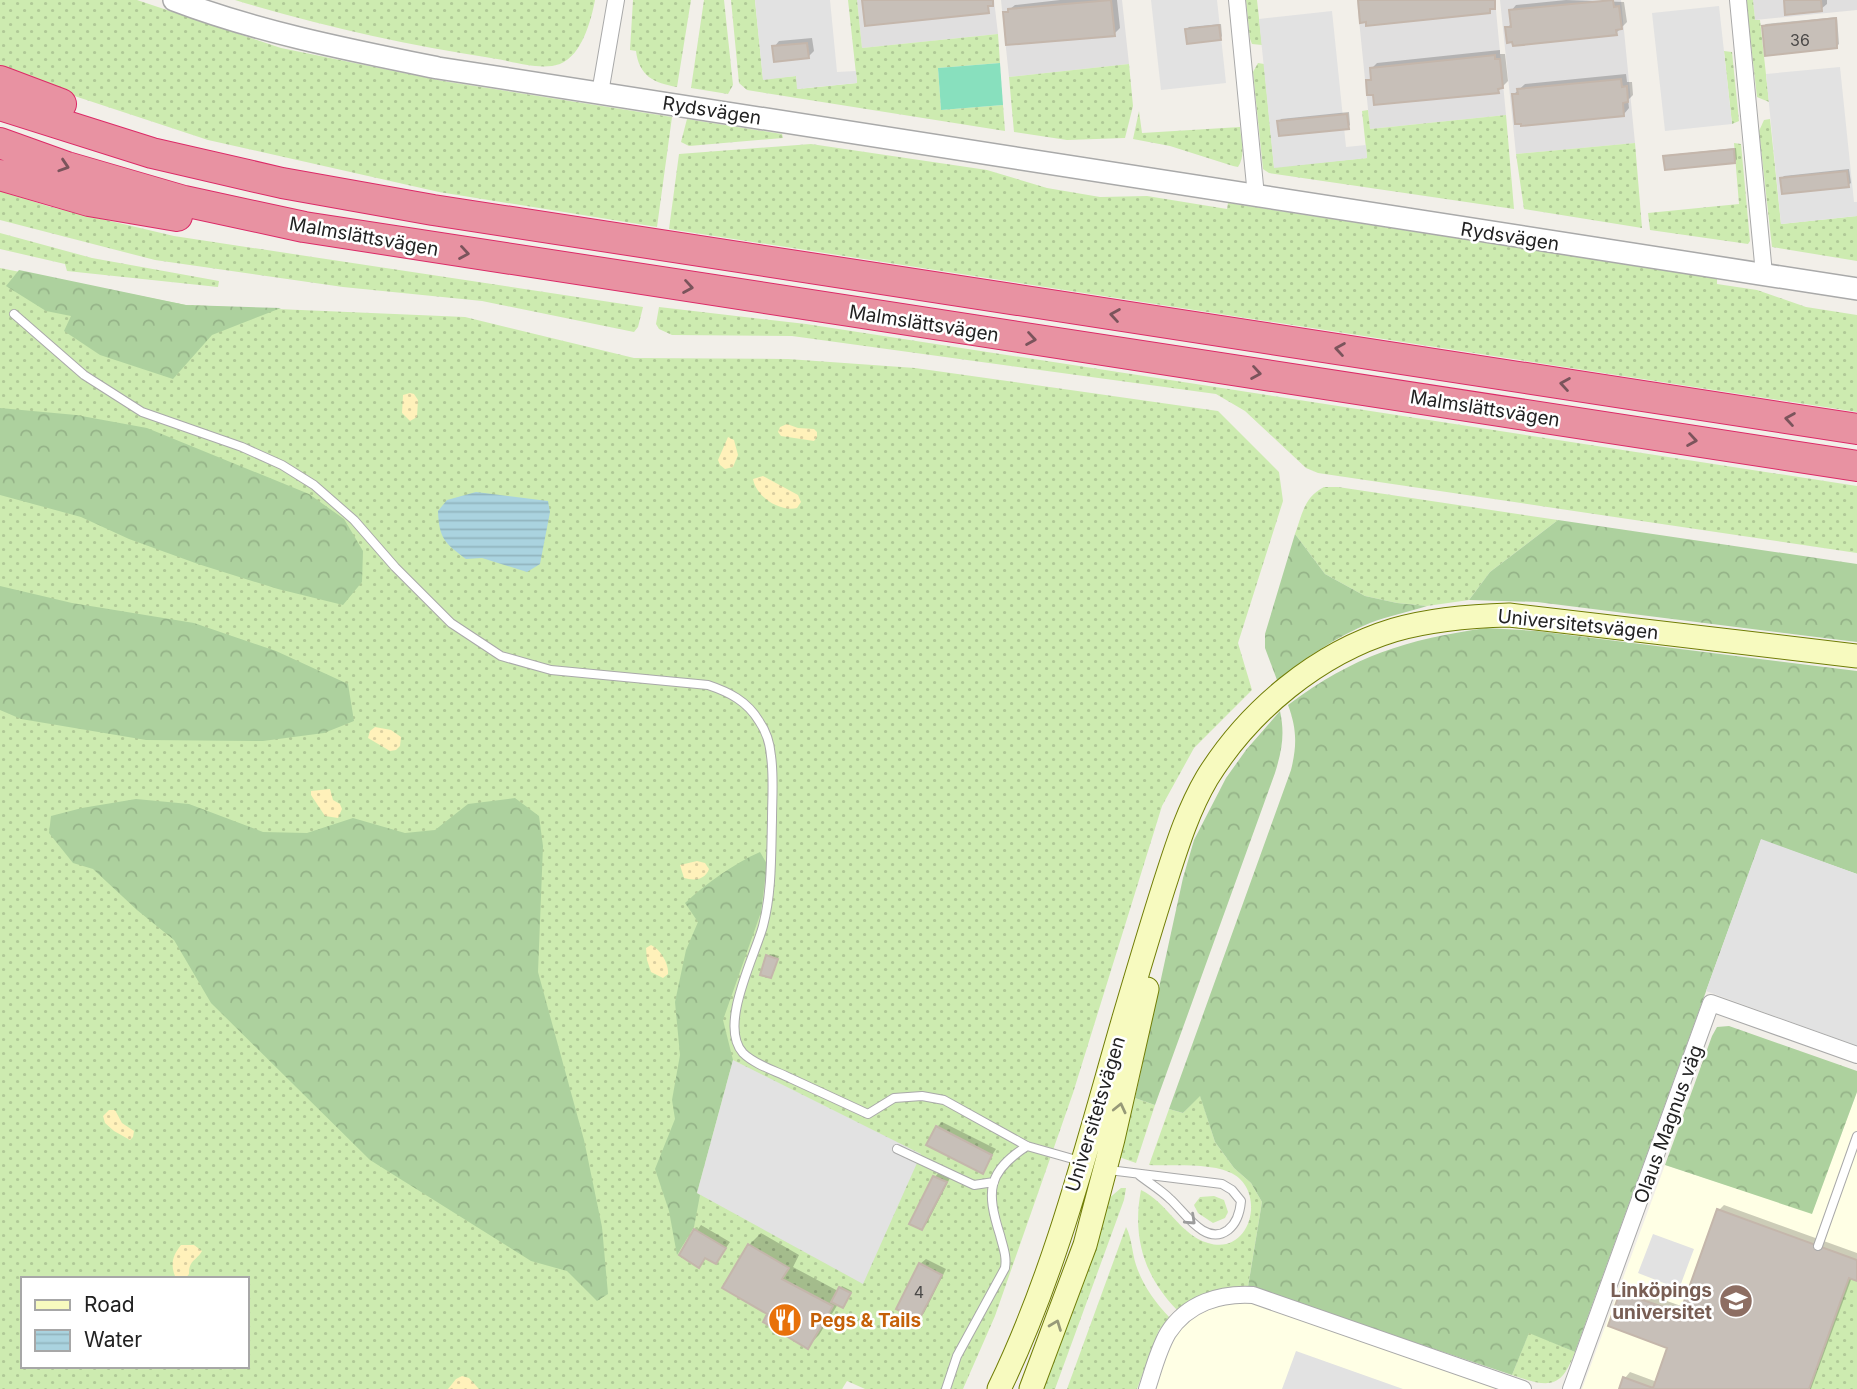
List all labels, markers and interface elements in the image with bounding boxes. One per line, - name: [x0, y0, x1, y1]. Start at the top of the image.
- house number: 36: [1790, 30, 1810, 50]
- street label: Rydsvägen: [661, 91, 763, 130]
- one-way arrow: [58, 158, 70, 172]
- street label: Malmslättsvägen: [287, 212, 440, 261]
- street label: Rydsvägen: [1459, 217, 1561, 256]
- one-way arrow: [458, 245, 469, 260]
- one-way arrow: [683, 279, 694, 294]
- street label: Malmslättsvägen: [847, 300, 1000, 347]
- one-way arrow: [1109, 308, 1121, 323]
- one-way arrow: [1025, 331, 1037, 346]
- one-way arrow: [1334, 342, 1346, 357]
- one-way arrow: [1250, 366, 1262, 381]
- one-way arrow: [1559, 377, 1571, 392]
- street label: Malmslättsvägen: [1408, 385, 1561, 432]
- one-way arrow: [1784, 412, 1795, 427]
- one-way arrow: [1686, 432, 1698, 447]
- street label: Universitetsvägen: [1496, 605, 1659, 644]
- street label: Universitetsvägen: [1061, 1034, 1130, 1195]
- street label: Olaus Magnus väg: [1629, 1042, 1708, 1206]
- one-way arrow: [1112, 1102, 1127, 1114]
- one-way arrow: [1183, 1212, 1196, 1224]
- legend: [21, 1277, 248, 1368]
- place label: Linköpings universitet: [1610, 1279, 1712, 1324]
- house number: 4: [914, 1282, 924, 1302]
- school or university icon: Linköpings universitet: [1717, 1282, 1755, 1320]
- text: Road: [84, 1292, 135, 1317]
- restaurant icon: Pegs & Tails: [766, 1301, 804, 1339]
- place label: Pegs & Tails: [810, 1309, 921, 1332]
- one-way arrow: [1047, 1320, 1061, 1332]
- text: Water: [84, 1327, 142, 1352]

